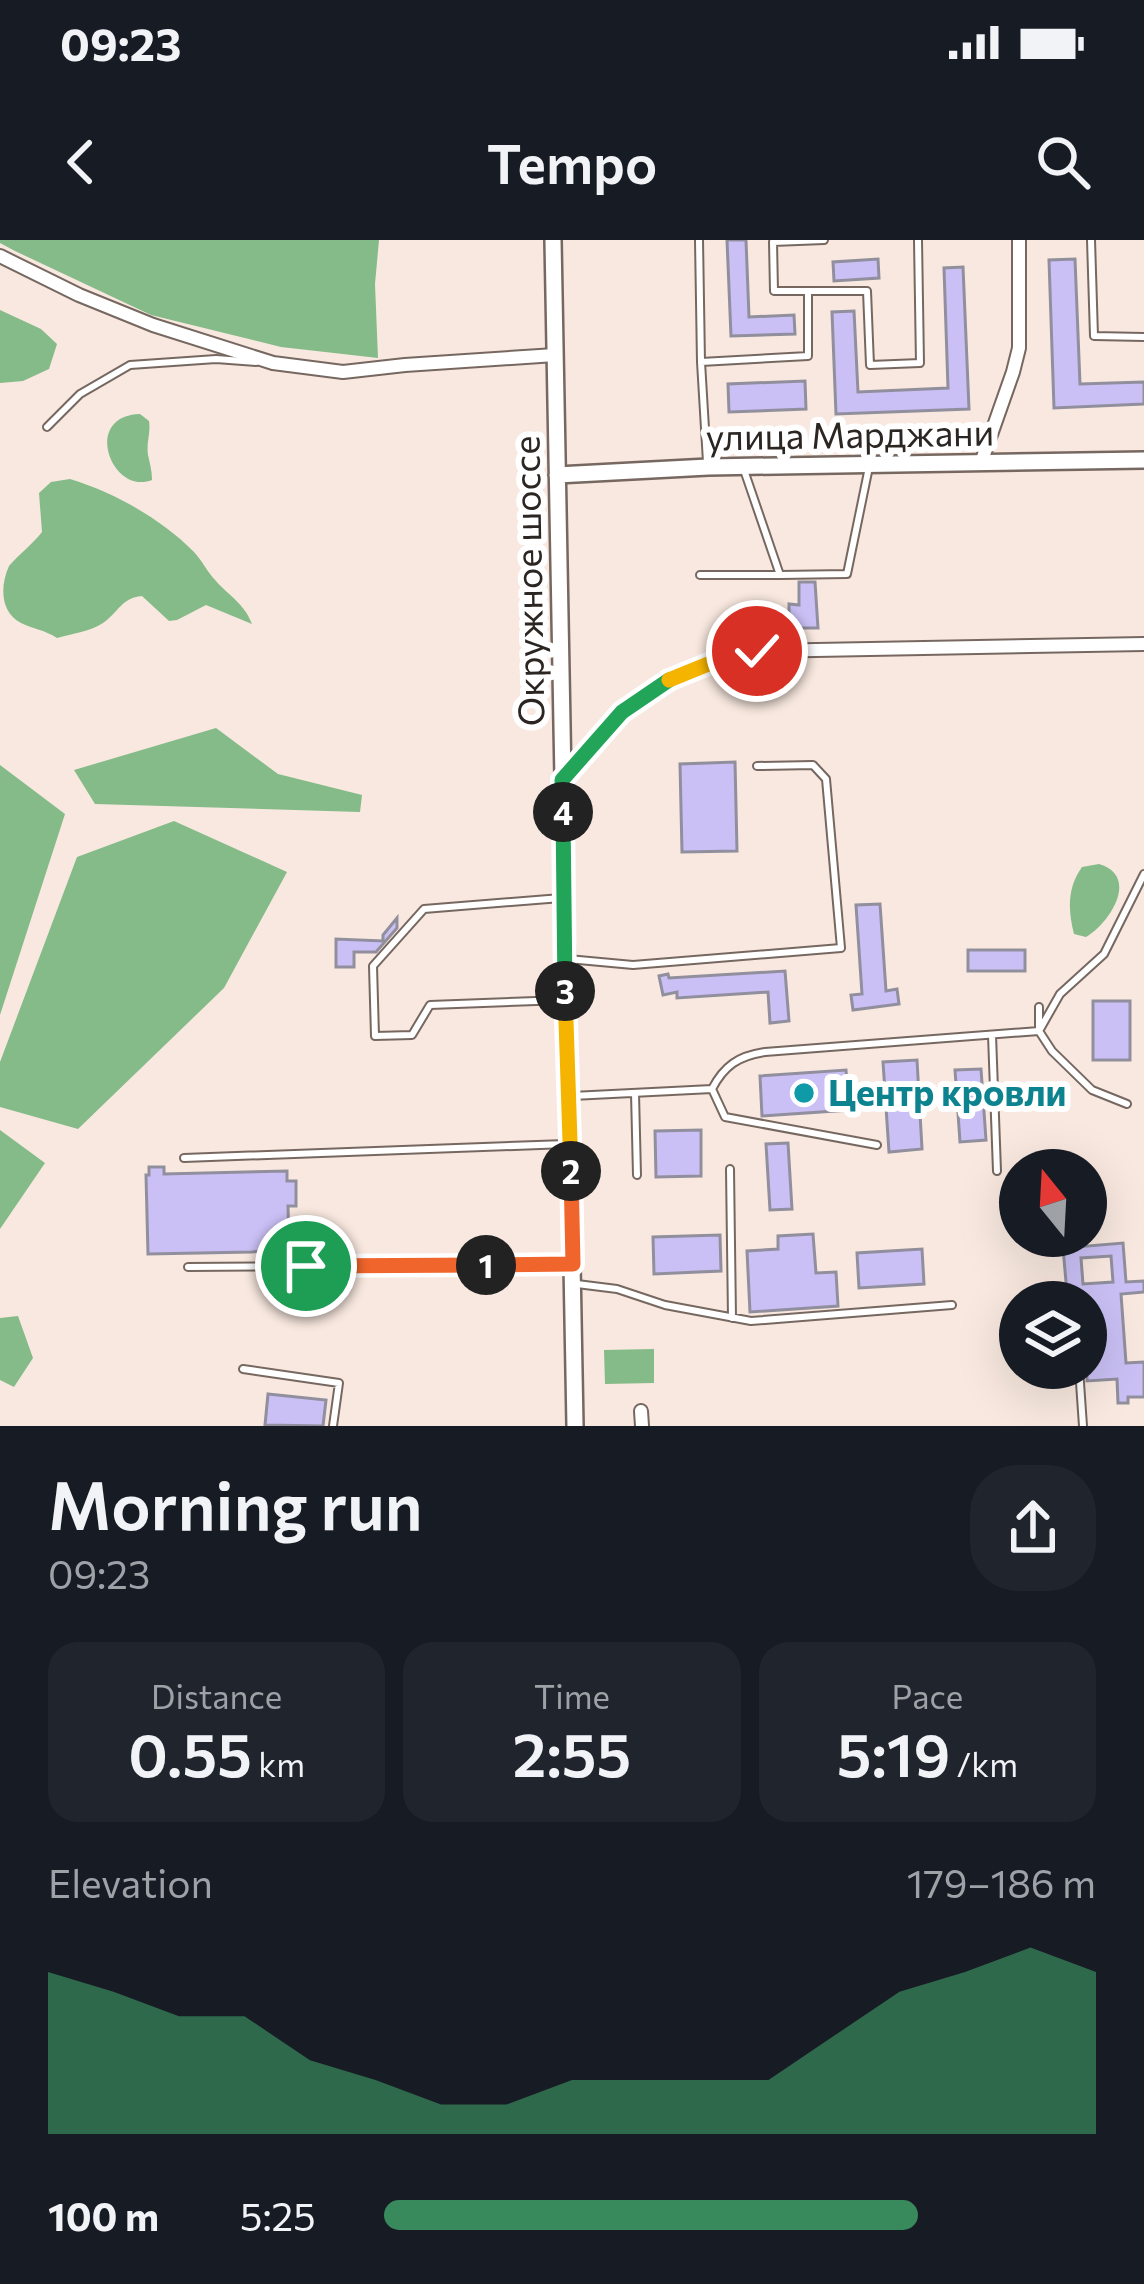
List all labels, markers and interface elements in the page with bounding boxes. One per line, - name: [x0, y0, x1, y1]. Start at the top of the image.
- text: 09:23: [60, 15, 181, 70]
- icon: back: [48, 129, 114, 195]
- text: Tempo: [487, 129, 657, 195]
- icon: search: [1030, 129, 1096, 195]
- street label: улица Марджани: [705, 408, 995, 458]
- street label: Окружное шоссе: [502, 436, 552, 727]
- pin: [706, 600, 808, 702]
- icon: check: [724, 618, 790, 684]
- pin: 4: [533, 782, 593, 842]
- text: 4: [553, 791, 573, 832]
- pin: 3: [535, 961, 595, 1021]
- text: 3: [555, 970, 575, 1011]
- place label: Центр кровли: [828, 1069, 1067, 1113]
- marker: Центр кровли: [791, 1080, 817, 1106]
- pin: 2: [541, 1141, 601, 1201]
- north arrow: [999, 1149, 1107, 1257]
- map controls: [999, 1149, 1107, 1389]
- text: 2: [562, 1150, 580, 1191]
- pin: [255, 1215, 357, 1317]
- icon: arrive: [273, 1233, 339, 1299]
- pin: 1: [456, 1235, 516, 1295]
- text: 1: [479, 1244, 493, 1285]
- button: layers: [999, 1281, 1107, 1389]
- text: Morning run: [48, 1463, 423, 1544]
- button: share: [970, 1465, 1096, 1591]
- text: 09:23: [48, 1549, 150, 1597]
- text: Distance: [151, 1675, 282, 1716]
- text: Time: [534, 1675, 610, 1716]
- text: Pace: [891, 1675, 963, 1716]
- text: 0.55: [128, 1716, 252, 1789]
- text: 2:55: [513, 1716, 631, 1789]
- text: 5:19: [837, 1716, 950, 1789]
- text: km: [252, 1743, 305, 1784]
- text: /km: [950, 1743, 1018, 1784]
- text: Elevation: [48, 1858, 213, 1906]
- text: 179–186 m: [907, 1858, 1096, 1906]
- text: 100 m: [48, 2191, 159, 2239]
- text: 5:25: [240, 2191, 316, 2239]

